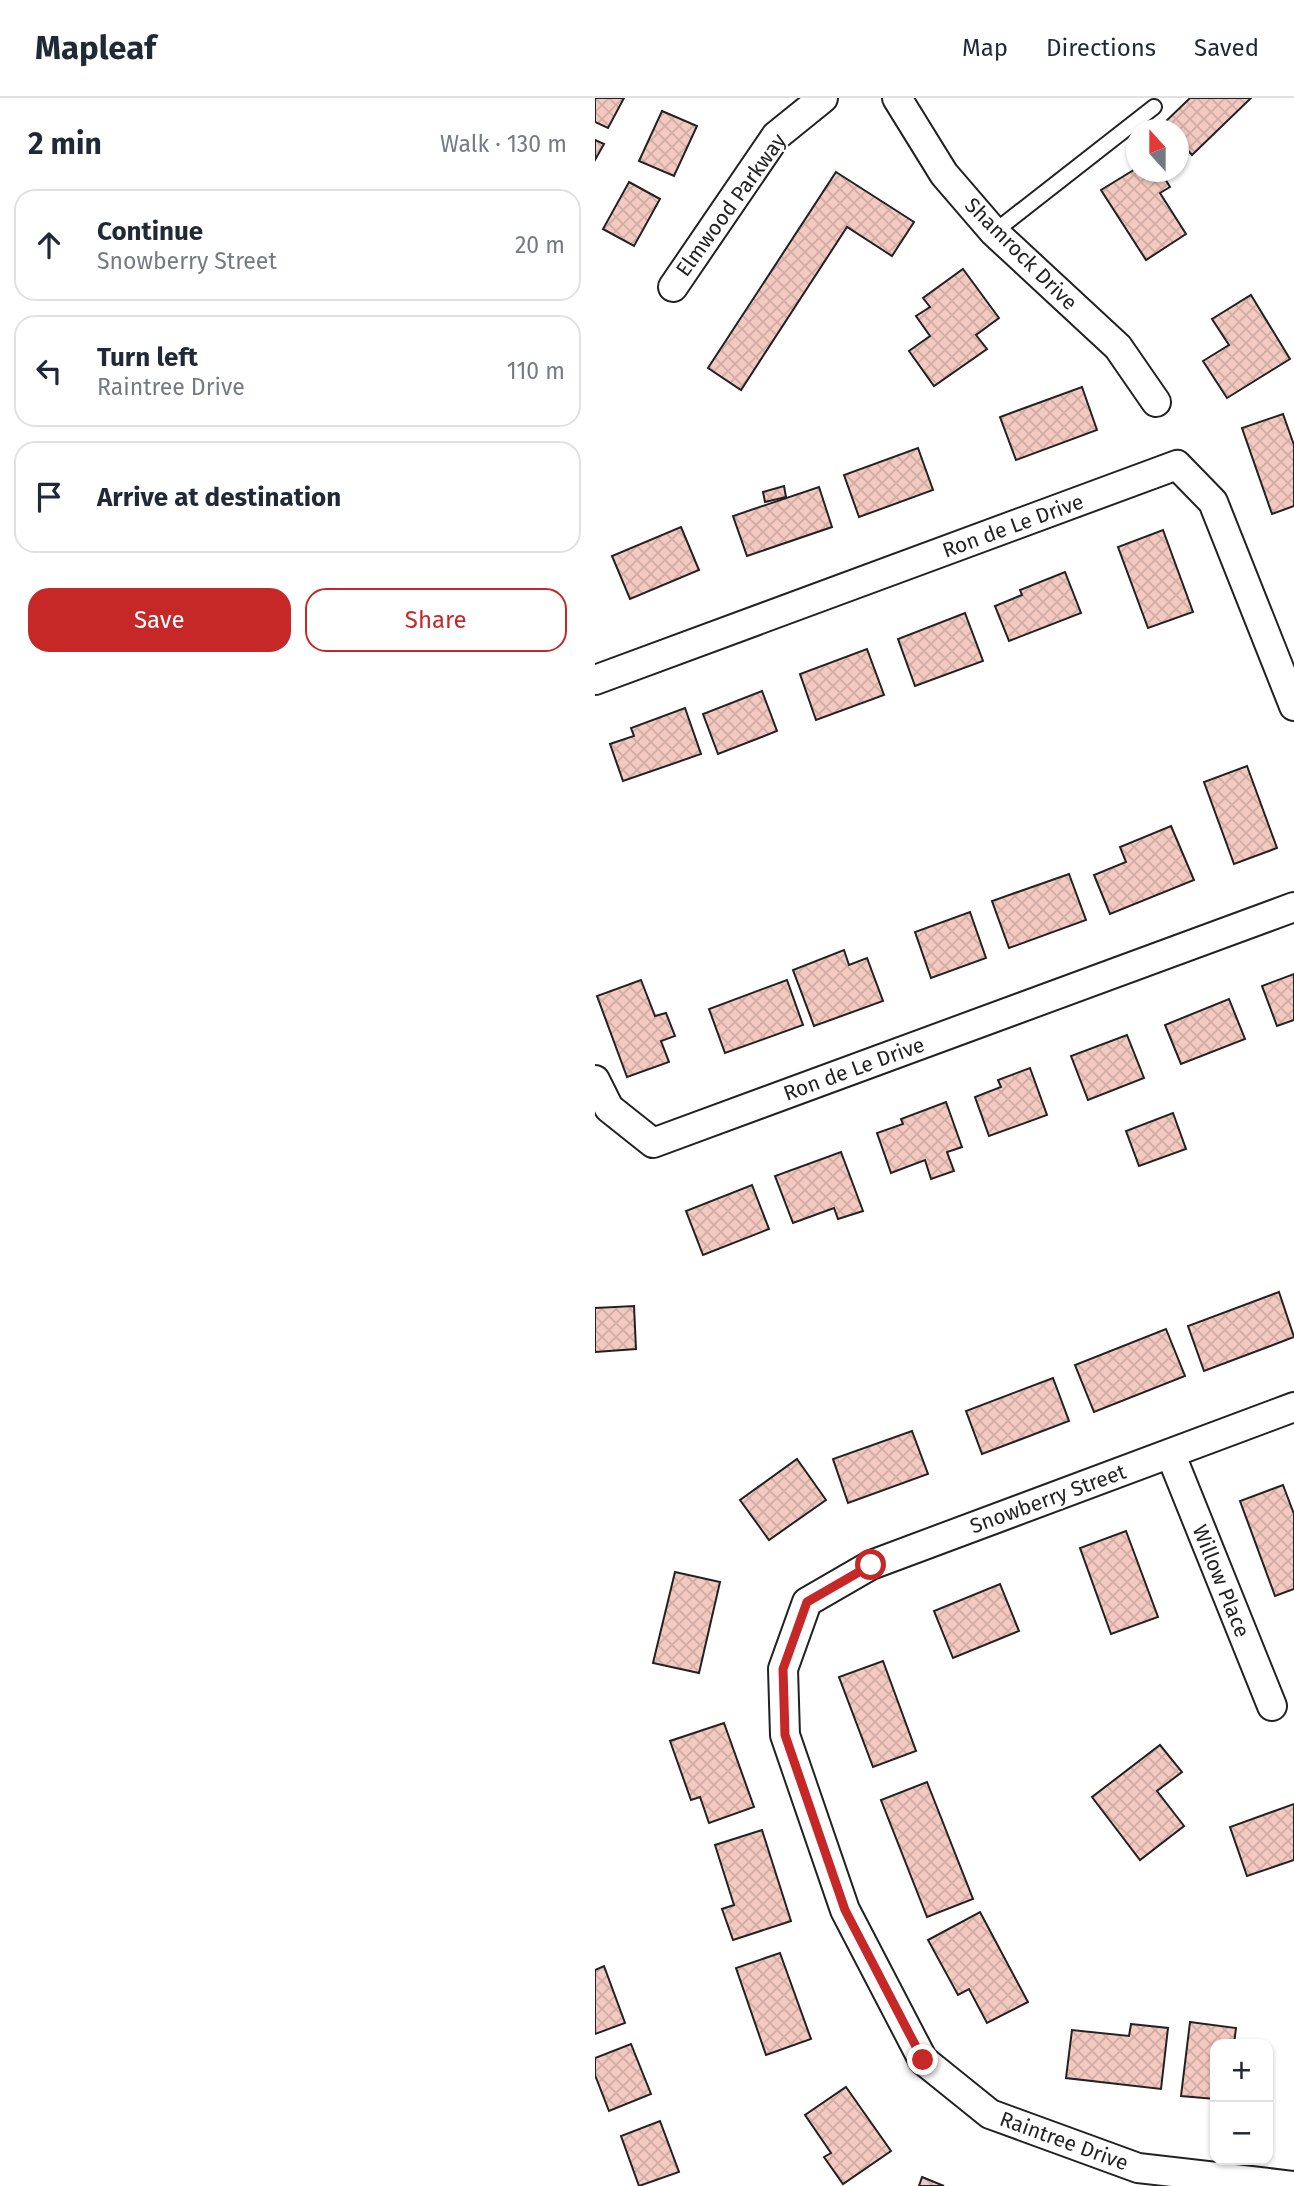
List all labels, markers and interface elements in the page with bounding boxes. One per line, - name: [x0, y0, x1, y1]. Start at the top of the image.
- text: Mapleaf: [35, 28, 156, 68]
- text: Map: [962, 34, 1008, 62]
- text: Directions: [1046, 34, 1156, 62]
- text: Saved: [1194, 34, 1259, 62]
- north arrow: [1126, 119, 1189, 182]
- text: 2 min: [28, 126, 102, 162]
- street label: Elmwood Parkway: [670, 128, 792, 282]
- text: Walk · 130 m: [440, 130, 567, 158]
- street label: Shamrock Drive: [959, 192, 1083, 316]
- text: Continue: [97, 216, 203, 247]
- icon: ahead: [30, 226, 68, 264]
- text: 20 m: [515, 231, 565, 259]
- text: Snowberry Street: [97, 247, 277, 275]
- text: Turn left: [97, 342, 198, 373]
- icon: left: [30, 352, 68, 390]
- text: 110 m: [507, 357, 565, 385]
- text: Raintree Drive: [97, 373, 245, 401]
- icon: arrive: [30, 478, 68, 516]
- text: Arrive at destination: [97, 482, 341, 513]
- street label: Ron de Le Drive: [939, 488, 1087, 564]
- button: Save: [28, 588, 291, 652]
- button: Share: [305, 588, 567, 652]
- street label: Ron de Le Drive: [780, 1031, 928, 1107]
- street label: Snowberry Street: [966, 1459, 1130, 1539]
- street label: Willow Place: [1187, 1521, 1255, 1641]
- route start: [855, 1549, 886, 1580]
- map controls: [1210, 2039, 1273, 2165]
- button: +: [1210, 2039, 1273, 2102]
- route end: [907, 2044, 938, 2075]
- button: −: [1210, 2102, 1273, 2165]
- street label: Raintree Drive: [996, 2106, 1132, 2176]

